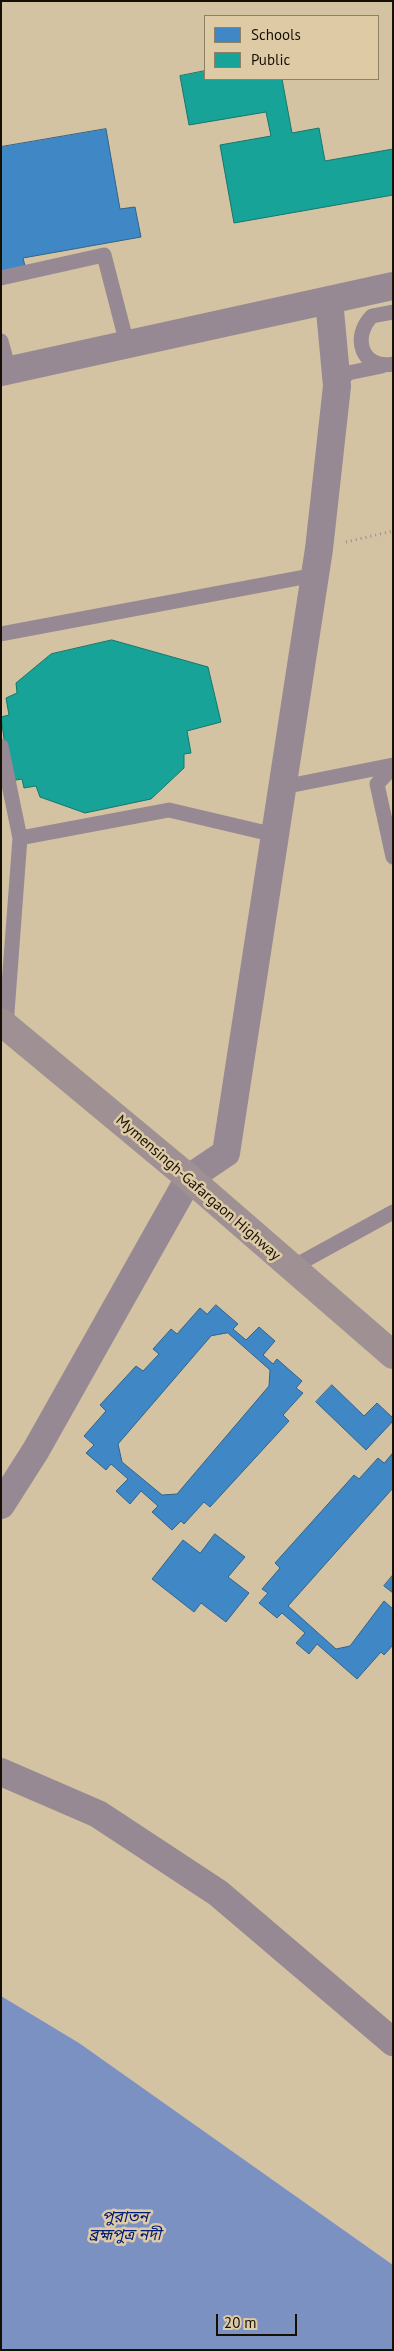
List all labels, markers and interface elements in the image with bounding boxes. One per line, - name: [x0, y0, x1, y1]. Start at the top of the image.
- legend: [204, 15, 379, 80]
- text: Schools: [251, 25, 301, 44]
- text: Public: [251, 50, 290, 69]
- street label: Mymensingh-Gafargaon Highway: [112, 1111, 284, 1265]
- water label: পুরাতন ব্রহ্মপুত্র নদী: [89, 2207, 161, 2245]
- scale bar: [219, 2304, 300, 2336]
- text: 20 m: [224, 2313, 257, 2332]

